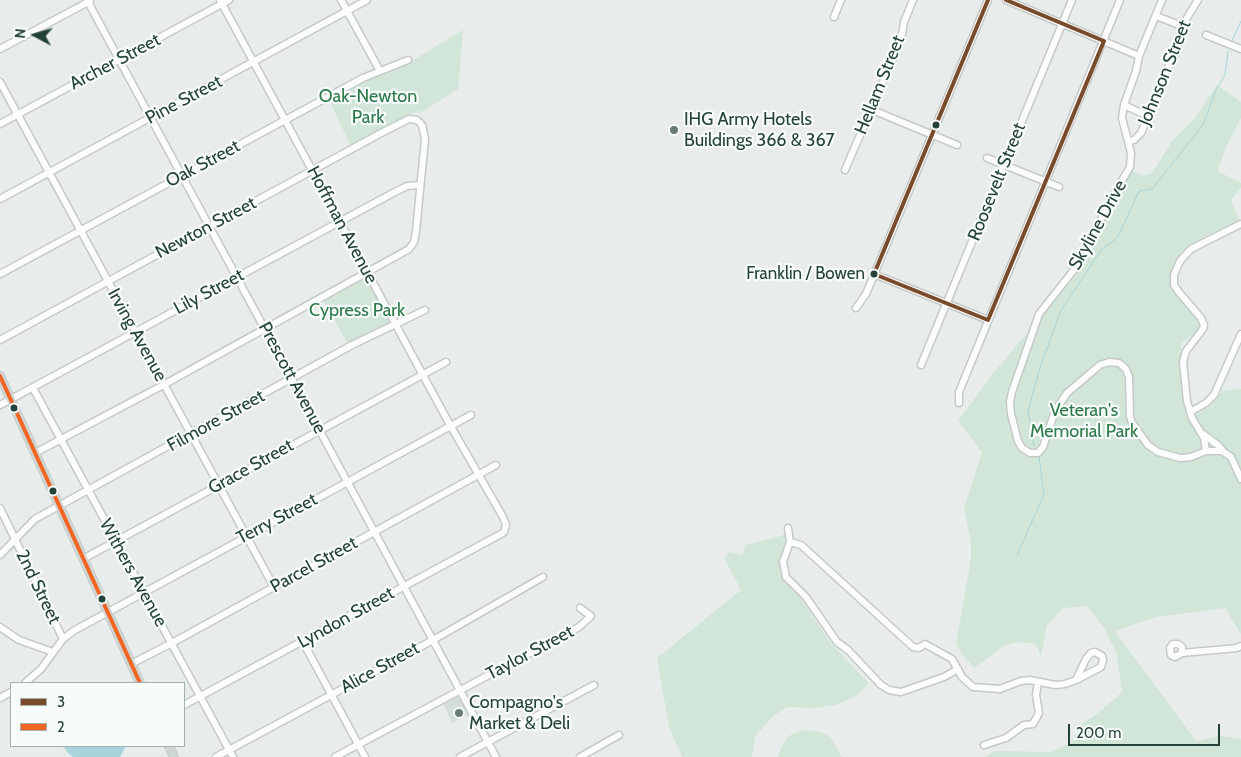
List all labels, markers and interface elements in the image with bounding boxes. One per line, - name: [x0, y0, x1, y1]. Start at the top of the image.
- north arrow: [10, 10, 60, 60]
- street label: Johnson Street: [1134, 17, 1196, 129]
- text: N: [11, 28, 30, 39]
- street label: Archer Street: [66, 29, 164, 95]
- street label: Hellam Street: [850, 32, 910, 138]
- street label: Pine Street: [142, 71, 226, 129]
- park label: Oak-Newton Park: [319, 86, 417, 128]
- place label: IHG Army Hotels Buildings 366 & 367: [684, 109, 835, 152]
- unlabelled marker: [931, 120, 941, 130]
- street label: Roosevelt Street: [964, 120, 1030, 244]
- marker: IHG Army Hotels Buildings 366 & 367: [668, 124, 680, 136]
- street label: Oak Street: [162, 136, 244, 192]
- street label: Hoffman Avenue: [302, 163, 382, 287]
- street label: Skyline Drive: [1064, 176, 1132, 274]
- street label: Newton Street: [152, 192, 260, 264]
- place label: Franklin / Bowen: [746, 264, 865, 284]
- street label: Lily Street: [170, 265, 248, 319]
- marker: Franklin / Bowen: [869, 269, 879, 279]
- street label: Irving Avenue: [103, 285, 171, 385]
- park label: Cypress Park: [309, 300, 405, 322]
- street label: Prescott Avenue: [254, 318, 330, 438]
- street label: Filmore Street: [164, 385, 268, 457]
- park label: Veteran's Memorial Park: [1030, 400, 1138, 442]
- unlabelled marker: [9, 403, 19, 413]
- street label: Grace Street: [205, 435, 297, 499]
- unlabelled marker: [48, 486, 58, 496]
- street label: Terry Street: [233, 489, 321, 549]
- street label: Withers Avenue: [94, 515, 172, 631]
- street label: Parcel Street: [267, 532, 361, 598]
- street label: 2nd Street: [11, 546, 65, 628]
- street label: Lyndon Street: [294, 583, 398, 653]
- unlabelled marker: [97, 594, 107, 604]
- street label: Taylor Street: [483, 621, 577, 685]
- street label: Alice Street: [337, 638, 423, 698]
- legend: [10, 682, 185, 747]
- place label: Compagno's Market & Deli: [469, 692, 570, 734]
- text: 3: [57, 693, 65, 711]
- marker: Compagno's Market & Deli: [453, 707, 465, 719]
- scale bar: [1071, 714, 1224, 746]
- text: 2: [57, 718, 65, 736]
- text: 200 m: [1076, 724, 1121, 742]

